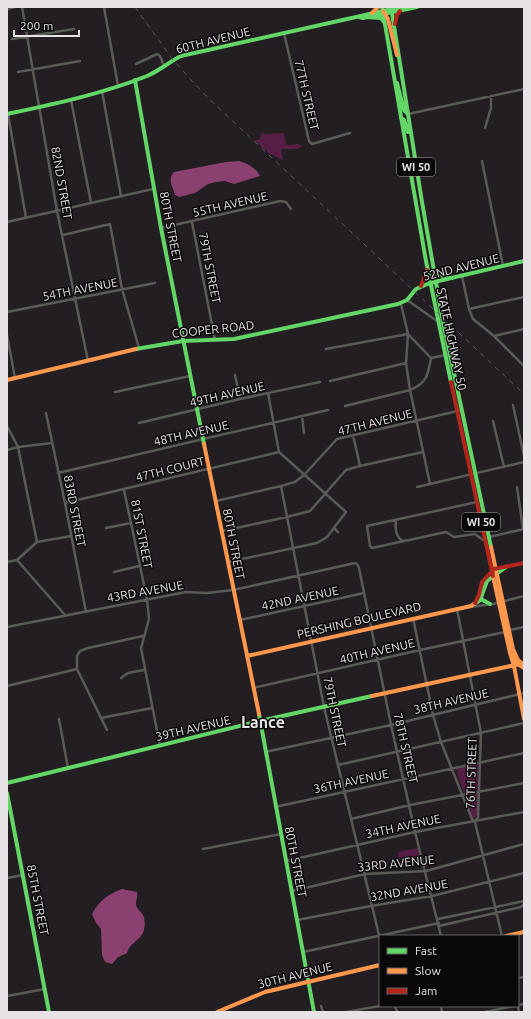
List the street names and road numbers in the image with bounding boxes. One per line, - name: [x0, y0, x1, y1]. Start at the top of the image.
- street label: 60TH AVENUE: [174, 24, 252, 56]
- street label: 77TH STREET: [293, 59, 321, 132]
- street label: 82ND STREET: [49, 145, 75, 221]
- road number: WI 50: [397, 158, 435, 176]
- street label: 55TH AVENUE: [191, 189, 269, 219]
- street label: 80TH STREET: [158, 190, 184, 264]
- street label: 79TH STREET: [197, 231, 223, 305]
- street label: 52ND AVENUE: [421, 251, 501, 283]
- street label: 54TH AVENUE: [41, 275, 119, 303]
- street label: STATE HIGHWAY 50: [435, 287, 469, 392]
- street label: COOPER ROAD: [171, 318, 255, 340]
- street label: 49TH AVENUE: [188, 379, 266, 409]
- street label: 47TH AVENUE: [336, 406, 414, 438]
- street label: 48TH AVENUE: [152, 418, 230, 448]
- street label: 47TH COURT: [134, 454, 206, 484]
- street label: 83RD STREET: [62, 474, 88, 548]
- street label: 81ST STREET: [129, 499, 155, 570]
- street label: 80TH STREET: [221, 507, 247, 581]
- road number: WI 50: [462, 513, 500, 531]
- street label: 43RD AVENUE: [106, 578, 184, 604]
- street label: 42ND AVENUE: [260, 583, 340, 613]
- street label: PERSHING BOULEVARD: [296, 599, 422, 641]
- street label: 40TH AVENUE: [338, 636, 416, 666]
- street label: 79TH STREET: [321, 675, 349, 749]
- street label: 38TH AVENUE: [412, 686, 490, 716]
- street label: 78TH STREET: [392, 712, 420, 785]
- street label: 39TH AVENUE: [154, 713, 232, 743]
- street label: 76TH STREET: [463, 737, 479, 809]
- street label: 36TH AVENUE: [312, 767, 390, 795]
- street label: 34TH AVENUE: [364, 812, 442, 840]
- street label: 80TH STREET: [283, 825, 309, 899]
- street label: 33RD AVENUE: [357, 852, 435, 874]
- street label: 85TH STREET: [25, 863, 51, 937]
- street label: 32ND AVENUE: [369, 877, 449, 903]
- street label: 30TH AVENUE: [256, 959, 334, 991]

